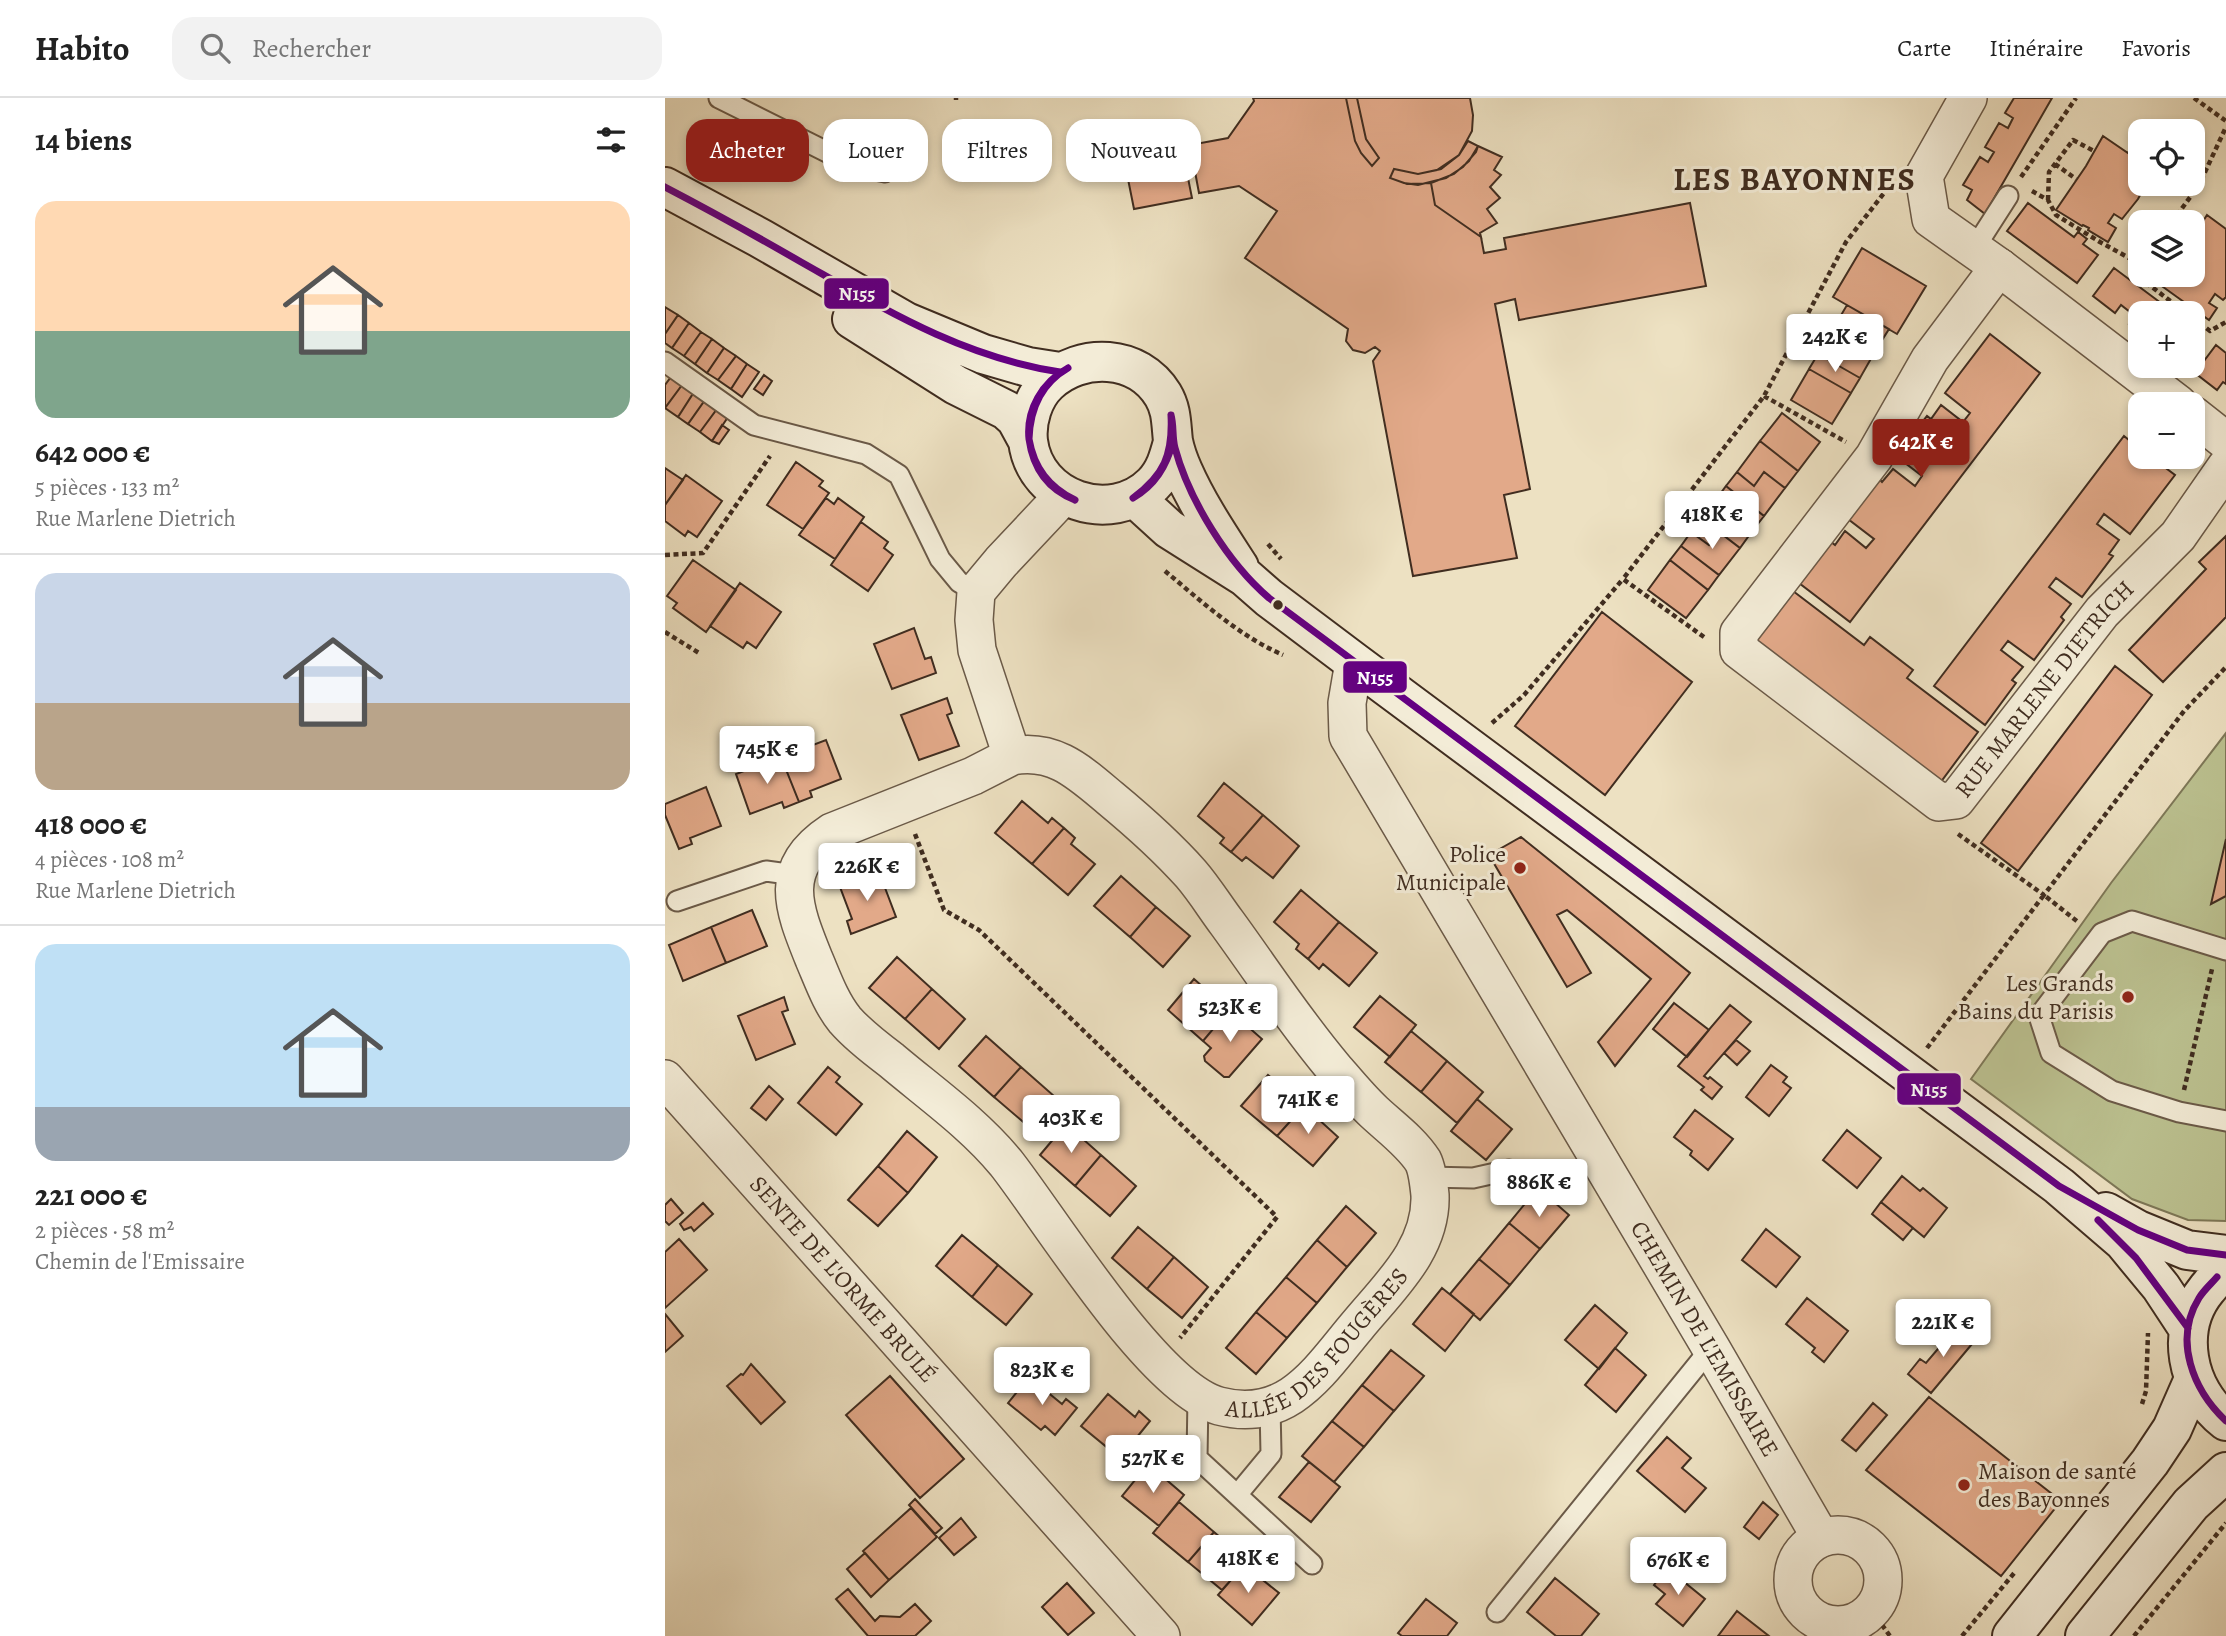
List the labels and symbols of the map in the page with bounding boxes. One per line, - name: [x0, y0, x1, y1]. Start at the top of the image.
- district label: LES BAYONNES: [1673, 157, 1917, 201]
- line badge: N155: [823, 277, 890, 310]
- text: N155: [839, 281, 875, 307]
- pin: 242K €: [1778, 314, 1892, 374]
- pin: 642K €: [1864, 420, 1978, 479]
- pin: 418K €: [1655, 491, 1769, 551]
- street label: RUE MARLENE DIETRICH: [1948, 573, 2141, 804]
- unlabelled marker: [1271, 598, 1285, 612]
- line badge: N155: [1342, 660, 1408, 694]
- text: N155: [1357, 665, 1393, 691]
- pin: 745K €: [710, 726, 824, 786]
- place label: Police Municipale: [1396, 838, 1506, 898]
- pin: 226K €: [810, 844, 924, 903]
- marker: Police Municipale: [1512, 860, 1528, 876]
- place label: Les Grands Bains du Parisis: [1958, 967, 2114, 1027]
- pin: 523K €: [1173, 984, 1287, 1044]
- marker: Les Grands Bains du Parisis: [2120, 989, 2136, 1005]
- line badge: N155: [1896, 1072, 1962, 1106]
- pin: 741K €: [1251, 1076, 1365, 1136]
- text: N155: [1911, 1077, 1947, 1103]
- pin: 403K €: [1014, 1096, 1128, 1155]
- pin: 886K €: [1482, 1160, 1596, 1219]
- street label: SENTE DE L'ORME BRULÉ: [743, 1169, 944, 1389]
- street label: CHEMIN DE L'EMISSAIRE: [1623, 1215, 1786, 1463]
- street label: ALLÉE DES FOUGÈRES: [1223, 1261, 1416, 1426]
- pin: 221K €: [1886, 1300, 2000, 1359]
- pin: 823K €: [985, 1348, 1099, 1407]
- pin: 527K €: [1096, 1436, 1210, 1495]
- place label: Maison de santé des Bayonnes: [1978, 1455, 2137, 1515]
- marker: Maison de santé des Bayonnes: [1956, 1477, 1972, 1493]
- pin: 418K €: [1191, 1536, 1305, 1595]
- pin: 676K €: [1621, 1538, 1735, 1597]

